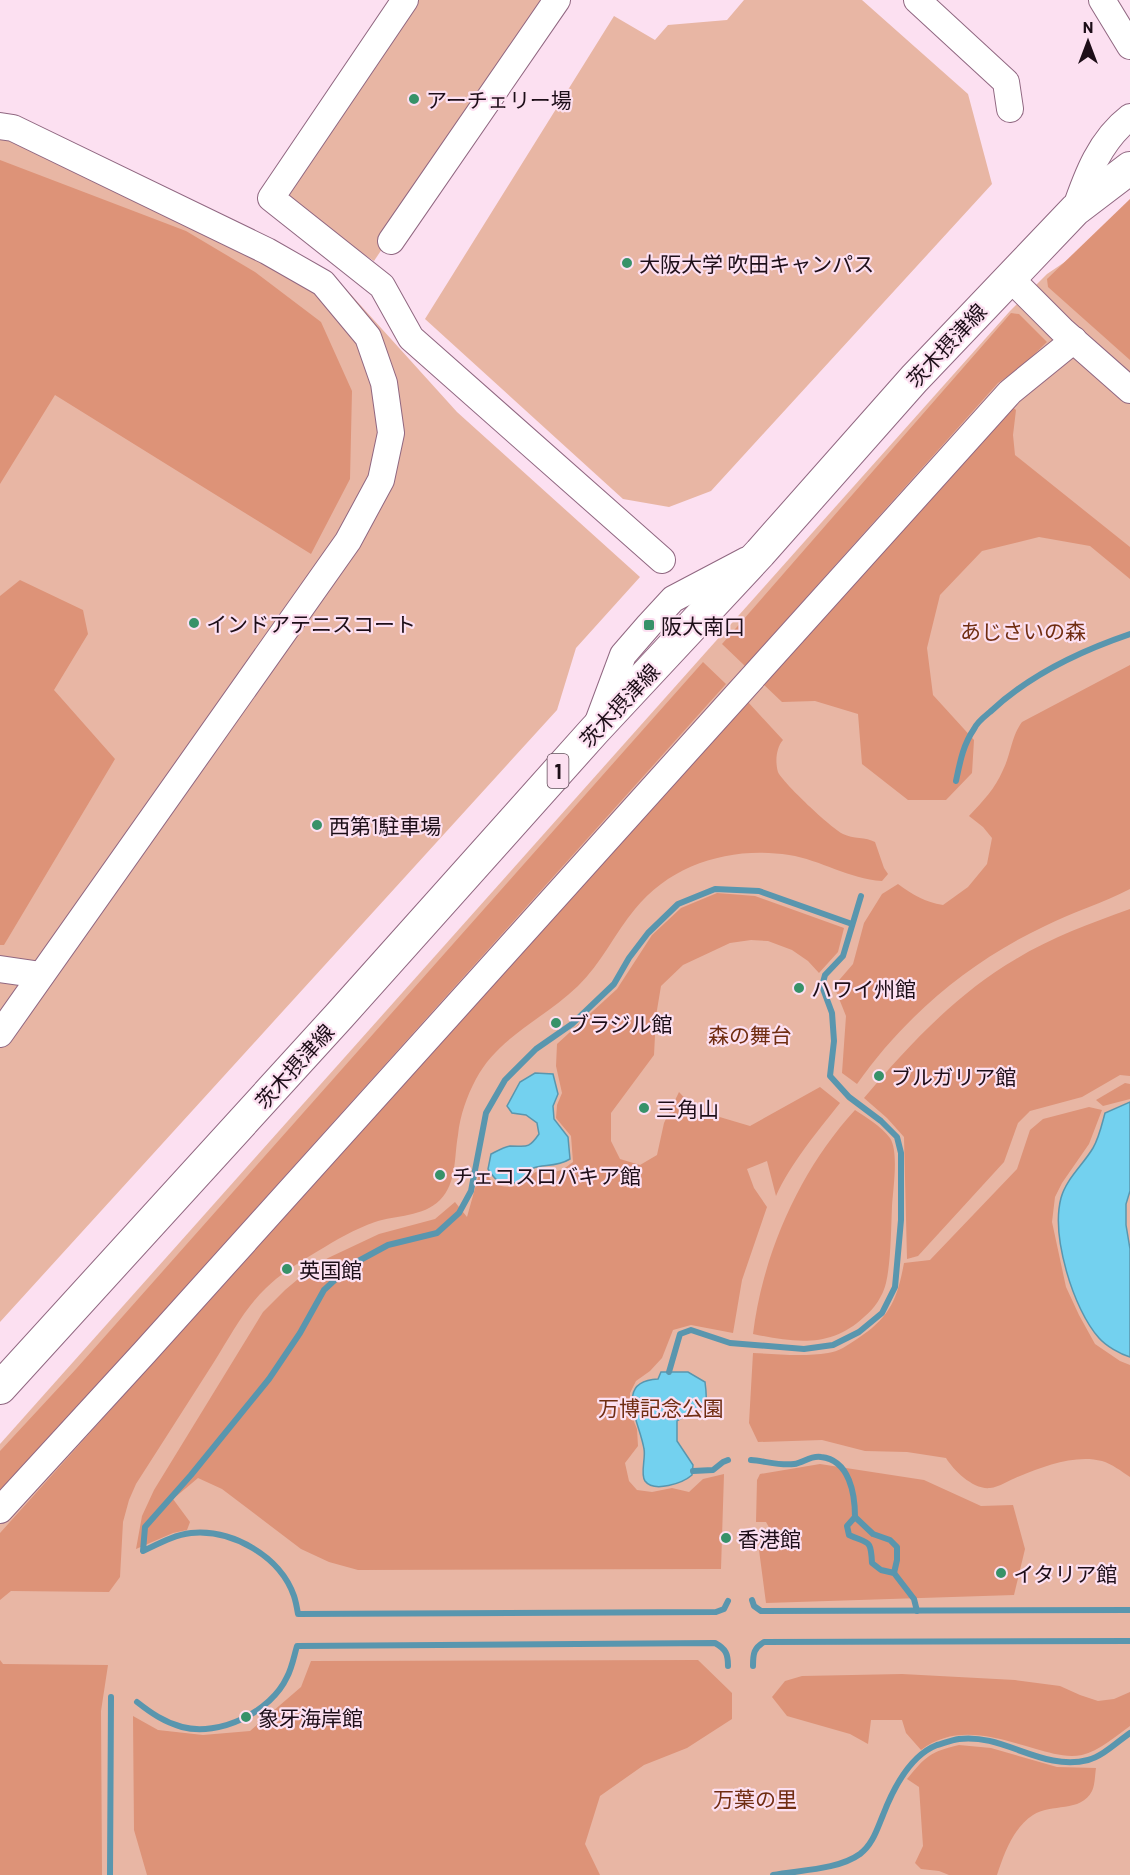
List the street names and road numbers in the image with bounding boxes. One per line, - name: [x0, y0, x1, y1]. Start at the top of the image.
- street label: 茨木摂津線: [901, 298, 991, 392]
- street label: 茨木摂津線: [574, 658, 664, 752]
- road number: 1: [548, 754, 568, 788]
- street label: 茨木摂津線: [250, 1019, 338, 1113]

